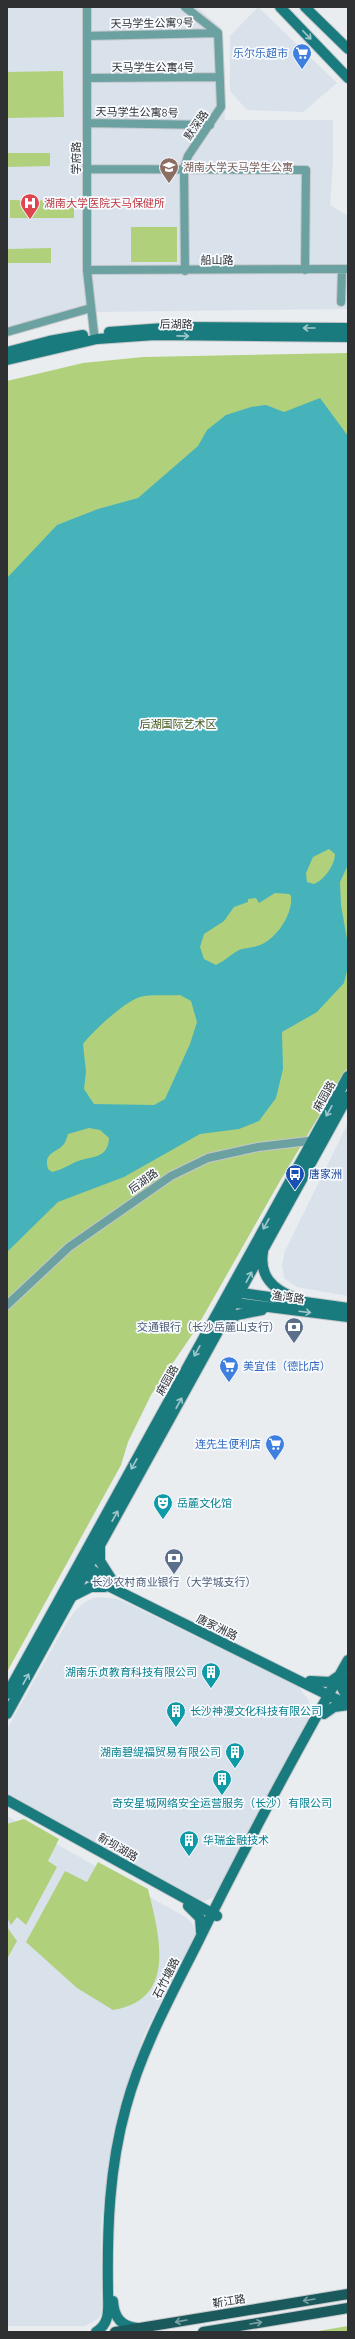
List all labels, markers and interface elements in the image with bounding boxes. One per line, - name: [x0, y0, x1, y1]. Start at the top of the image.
- street label: 天马学生公寓9号: [110, 15, 194, 31]
- one-way arrow: [302, 30, 312, 40]
- supermarket icon: 乐尔乐超市: [291, 42, 313, 70]
- place label: 乐尔乐超市: [233, 46, 288, 60]
- street label: 天马学生公寓4号: [112, 60, 194, 74]
- street label: 天马学生公寓8号: [95, 104, 179, 120]
- street label: 默深路: [181, 107, 211, 143]
- street label: 学府路: [69, 142, 83, 175]
- school or university icon: 湖南大学天马学生公寓: [158, 156, 180, 184]
- place label: 湖南大学天马学生公寓: [183, 160, 293, 174]
- hospital icon: 湖南大学医院天马保健所: [19, 192, 41, 220]
- place label: 湖南大学医院天马保健所: [44, 196, 165, 210]
- street label: 船山路: [201, 253, 234, 267]
- street label: 后湖路: [159, 317, 193, 331]
- one-way arrow: [303, 324, 316, 332]
- one-way arrow: [176, 332, 189, 340]
- park label: 后湖国际艺术区: [140, 717, 217, 731]
- street label: 麻园路: [310, 1078, 338, 1114]
- one-way arrow: [325, 1104, 333, 1116]
- bus stop icon: 唐家洲: [284, 1163, 306, 1191]
- street label: 后湖路: [125, 1166, 161, 1196]
- place label: 唐家洲: [309, 1167, 342, 1181]
- one-way arrow: [262, 1218, 270, 1230]
- one-way arrow: [245, 1271, 253, 1283]
- street label: 渔湾路: [271, 1288, 305, 1306]
- one-way arrow: [298, 1308, 311, 1315]
- bank icon: 交通银行（长沙岳麓山支行）: [283, 1316, 305, 1344]
- place label: 交通银行（长沙岳麓山支行）: [137, 1320, 280, 1334]
- one-way arrow: [193, 1345, 200, 1357]
- supermarket icon: 美宜佳（德比店）: [218, 1355, 240, 1383]
- place label: 美宜佳（德比店）: [243, 1359, 331, 1373]
- street label: 麻园路: [153, 1362, 181, 1398]
- one-way arrow: [175, 1397, 183, 1409]
- supermarket icon: 连先生便利店: [264, 1433, 286, 1461]
- place label: 连先生便利店: [195, 1437, 261, 1451]
- one-way arrow: [130, 1458, 137, 1470]
- theatre icon: 岳麓文化馆: [152, 1492, 174, 1520]
- place label: 岳麓文化馆: [177, 1496, 232, 1510]
- one-way arrow: [112, 1511, 120, 1523]
- bank icon: 长沙农村商业银行（大学城支行）: [163, 1547, 185, 1575]
- place label: 长沙农村商业银行（大学城支行）: [92, 1575, 257, 1589]
- street label: 唐家洲路: [194, 1611, 240, 1643]
- building icon: 湖南乐贞教育科技有限公司: [200, 1661, 222, 1689]
- place label: 湖南乐贞教育科技有限公司: [65, 1665, 197, 1679]
- one-way arrow: [22, 1674, 30, 1686]
- building icon: 长沙神漫文化科技有限公司: [165, 1700, 187, 1728]
- place label: 长沙神漫文化科技有限公司: [190, 1704, 322, 1718]
- building icon: 湖南碧缇福贸易有限公司: [224, 1741, 246, 1769]
- place label: 湖南碧缇福贸易有限公司: [100, 1745, 221, 1759]
- building icon: 奇安星城网络安全运营服务（长沙）有限公司: [211, 1768, 233, 1796]
- place label: 奇安星城网络安全运营服务（长沙）有限公司: [112, 1796, 332, 1810]
- building icon: 华瑞金融技术: [178, 1829, 200, 1857]
- street label: 新坝湖路: [95, 1830, 141, 1864]
- place label: 华瑞金融技术: [203, 1833, 269, 1847]
- street label: 石竹塘路: [150, 1955, 182, 2001]
- street label: 靳江路: [212, 2292, 246, 2310]
- one-way arrow: [303, 2296, 316, 2304]
- one-way arrow: [175, 2318, 188, 2326]
- one-way arrow: [249, 2319, 262, 2327]

